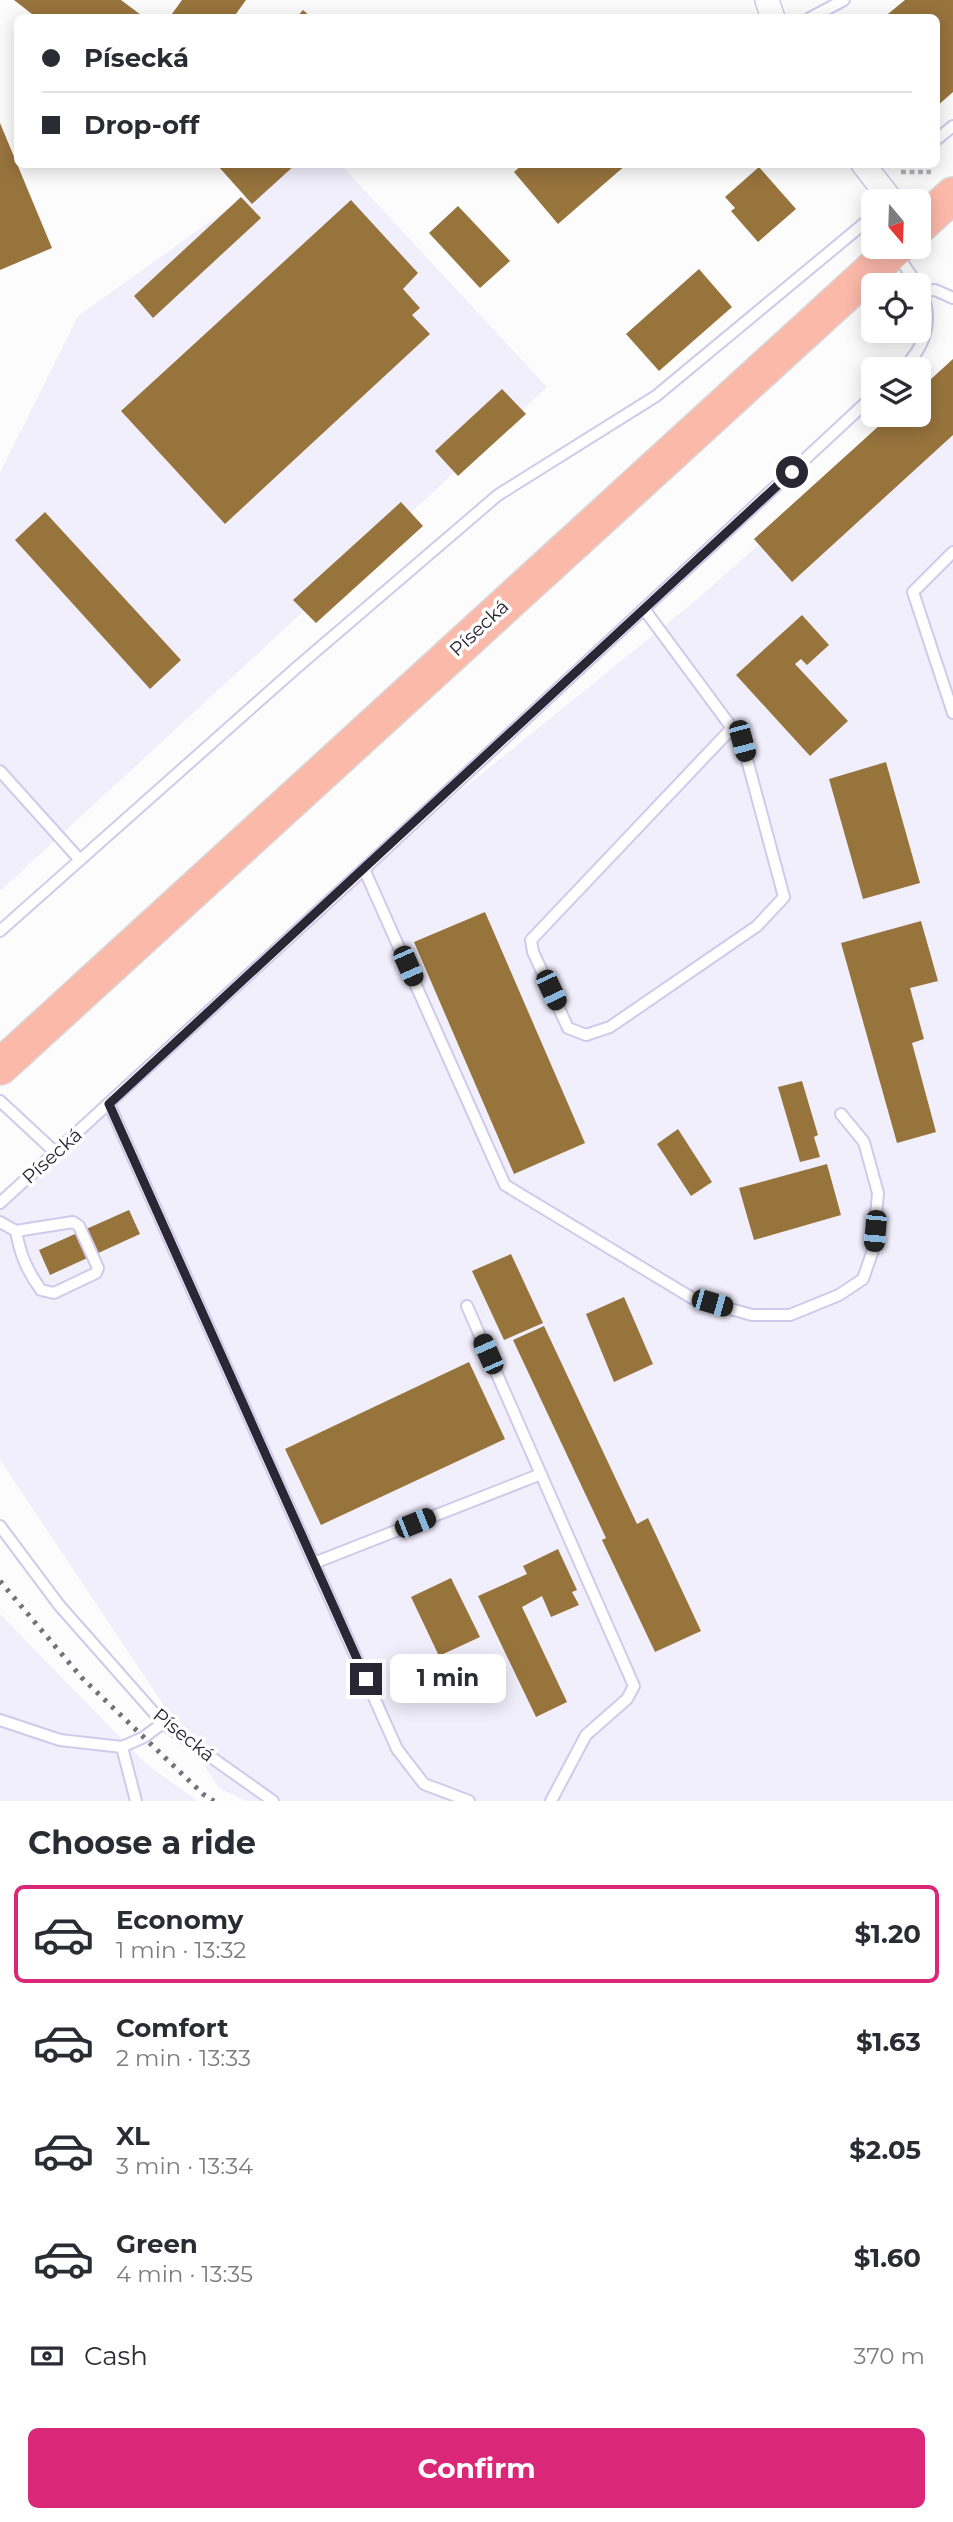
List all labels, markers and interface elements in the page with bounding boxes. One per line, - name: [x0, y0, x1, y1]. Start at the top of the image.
- text: Písecká: [84, 42, 189, 74]
- text: Drop-off: [84, 109, 199, 141]
- north arrow: [861, 189, 931, 259]
- map controls: [861, 189, 931, 427]
- button: locate: [861, 273, 931, 343]
- button: layers: [861, 357, 931, 427]
- route start: [776, 456, 808, 488]
- street label: Písecká: [445, 595, 513, 661]
- car: [727, 718, 758, 764]
- car: [390, 943, 427, 989]
- car: [533, 967, 570, 1013]
- street label: Písecká: [17, 1123, 87, 1189]
- car: [863, 1209, 888, 1253]
- car: [689, 1287, 736, 1319]
- car: [470, 1331, 507, 1377]
- car: [392, 1505, 439, 1541]
- callout: 1 min: [390, 1654, 506, 1704]
- route end: [350, 1663, 382, 1695]
- text: 1 min: [417, 1664, 479, 1692]
- street label: Písecká: [149, 1703, 219, 1767]
- text: Choose a ride: [28, 1823, 256, 1862]
- icon: car: [32, 1903, 95, 1966]
- text: Economy: [116, 1904, 243, 1936]
- text: $1.20: [854, 1918, 921, 1950]
- text: 1 min · 13:32: [116, 1936, 246, 1964]
- icon: car: [32, 2011, 95, 2074]
- text: Comfort: [116, 2012, 228, 2044]
- text: $1.63: [856, 2026, 921, 2058]
- text: 2 min · 13:33: [116, 2044, 251, 2072]
- icon: car: [32, 2119, 95, 2182]
- text: XL: [116, 2120, 150, 2152]
- text: $2.05: [849, 2134, 921, 2166]
- text: 3 min · 13:34: [116, 2152, 253, 2180]
- icon: car: [32, 2227, 95, 2290]
- text: Green: [116, 2228, 198, 2260]
- text: $1.60: [854, 2242, 921, 2274]
- text: 4 min · 13:35: [116, 2260, 253, 2288]
- icon: cash: [28, 2337, 66, 2375]
- text: Cash: [84, 2340, 148, 2372]
- text: 370 m: [854, 2342, 925, 2370]
- button: Confirm: [28, 2428, 925, 2508]

